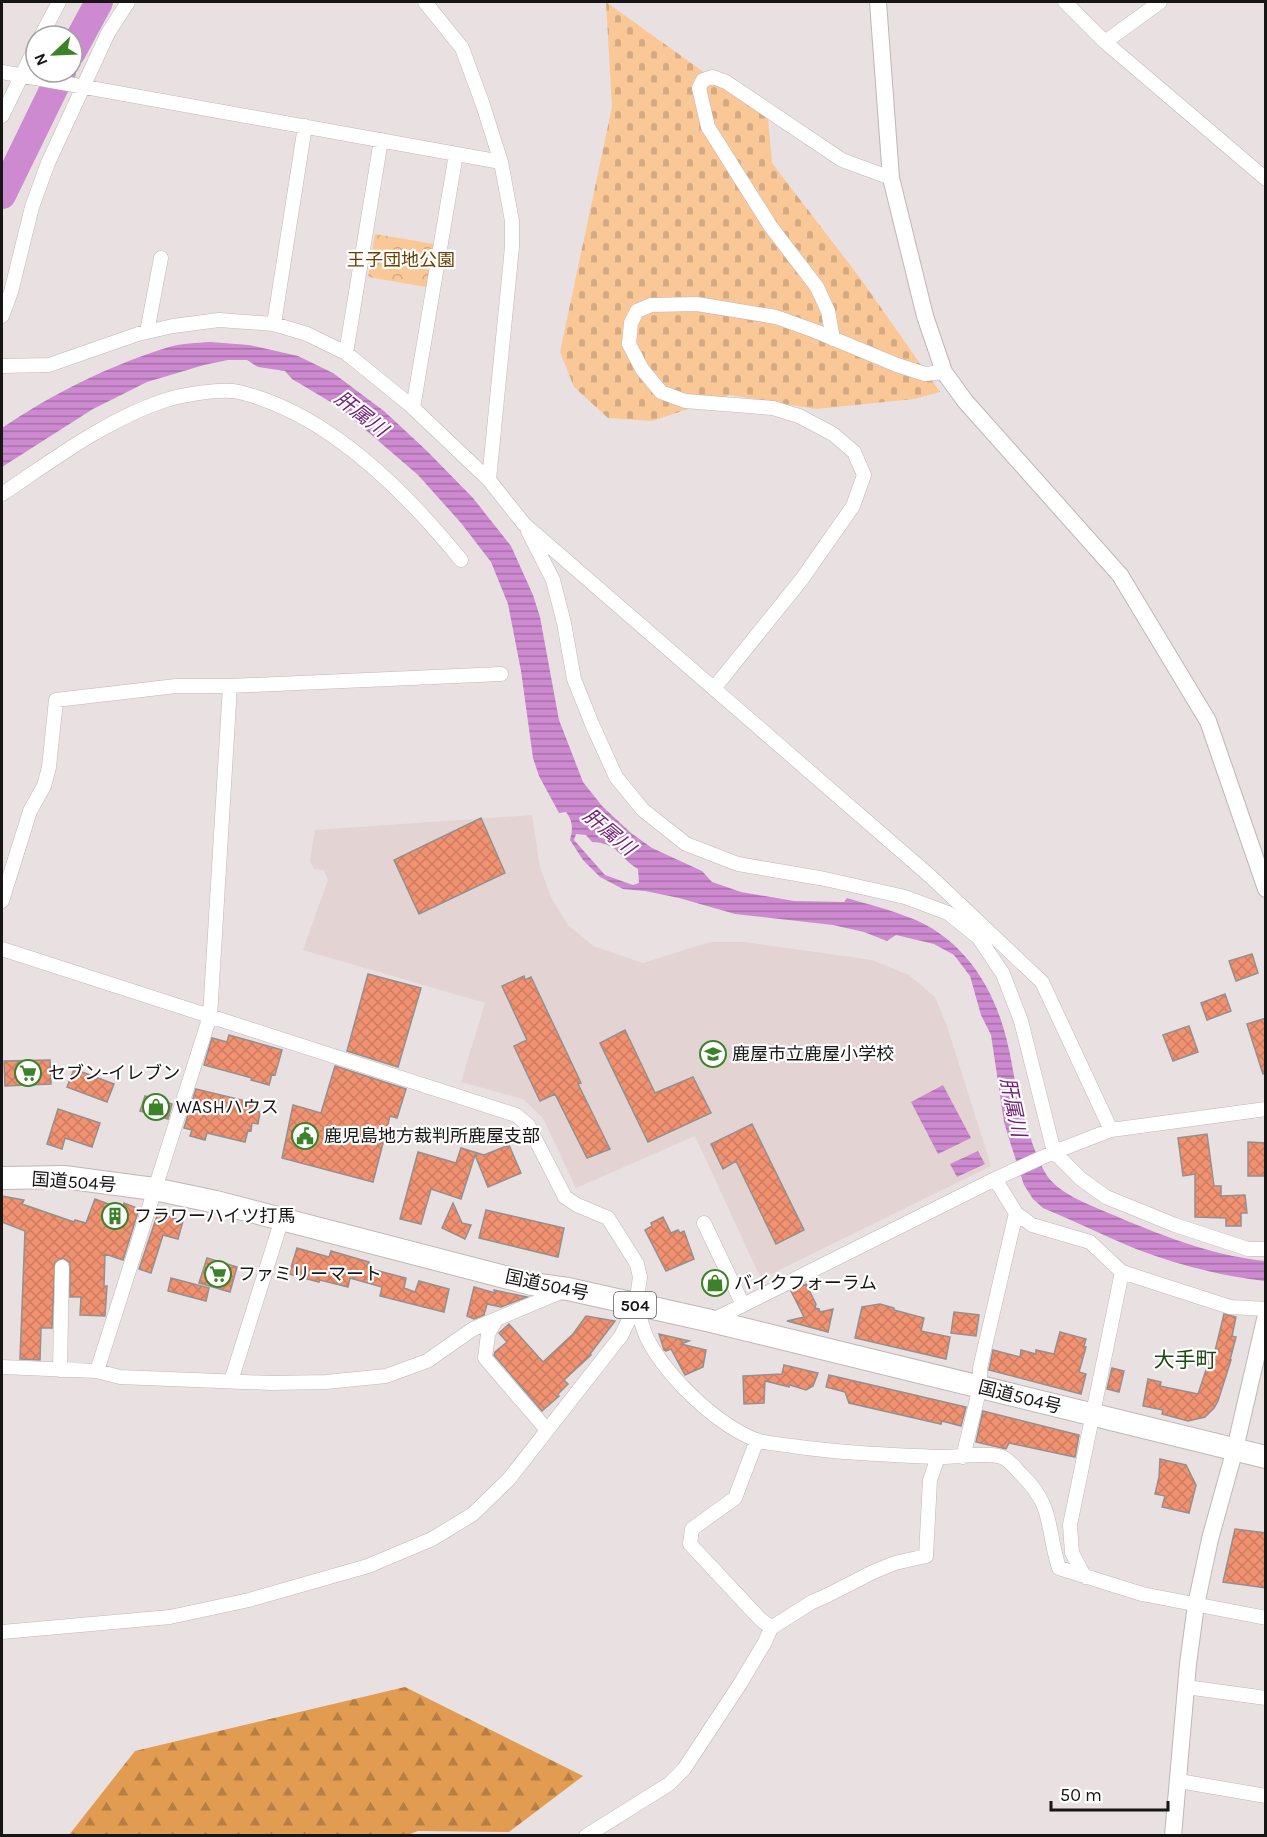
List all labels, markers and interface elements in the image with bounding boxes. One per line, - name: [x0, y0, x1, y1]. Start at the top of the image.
- north arrow: [24, 24, 84, 84]
- text: N: [30, 51, 52, 69]
- park label: 王子団地公園: [347, 249, 455, 271]
- water label: 肝属川: [330, 386, 393, 443]
- water label: 肝属川: [579, 804, 641, 861]
- school or university icon: 鹿屋市立鹿屋小学校: [698, 1039, 728, 1069]
- place label: 鹿屋市立鹿屋小学校: [732, 1043, 894, 1065]
- supermarket icon: セブン-イレブン: [13, 1058, 43, 1088]
- place label: セブン-イレブン: [48, 1062, 180, 1084]
- water label: 肝属川: [996, 1075, 1031, 1141]
- shop icon: WASHハウス: [141, 1092, 171, 1122]
- place label: WASHハウス: [176, 1096, 279, 1118]
- public building icon: 鹿児島地方裁判所鹿屋支部: [290, 1121, 320, 1151]
- place label: 鹿児島地方裁判所鹿屋支部: [324, 1125, 540, 1147]
- street label: 国道504号: [31, 1168, 117, 1196]
- building icon: フラワーハイツ打馬: [100, 1201, 130, 1231]
- place label: フラワーハイツ打馬: [134, 1205, 295, 1227]
- supermarket icon: ファミリーマート: [203, 1259, 233, 1289]
- place label: ファミリーマート: [238, 1263, 382, 1285]
- street label: 国道504号: [503, 1265, 591, 1305]
- shop icon: バイクフォーラム: [700, 1268, 730, 1298]
- place label: バイクフォーラム: [734, 1272, 877, 1294]
- road number: 504: [614, 1292, 656, 1318]
- district label: 大手町: [1154, 1348, 1217, 1372]
- street label: 国道504号: [976, 1376, 1064, 1418]
- scale bar: [1051, 1774, 1168, 1812]
- text: 50 m: [1060, 1784, 1102, 1806]

